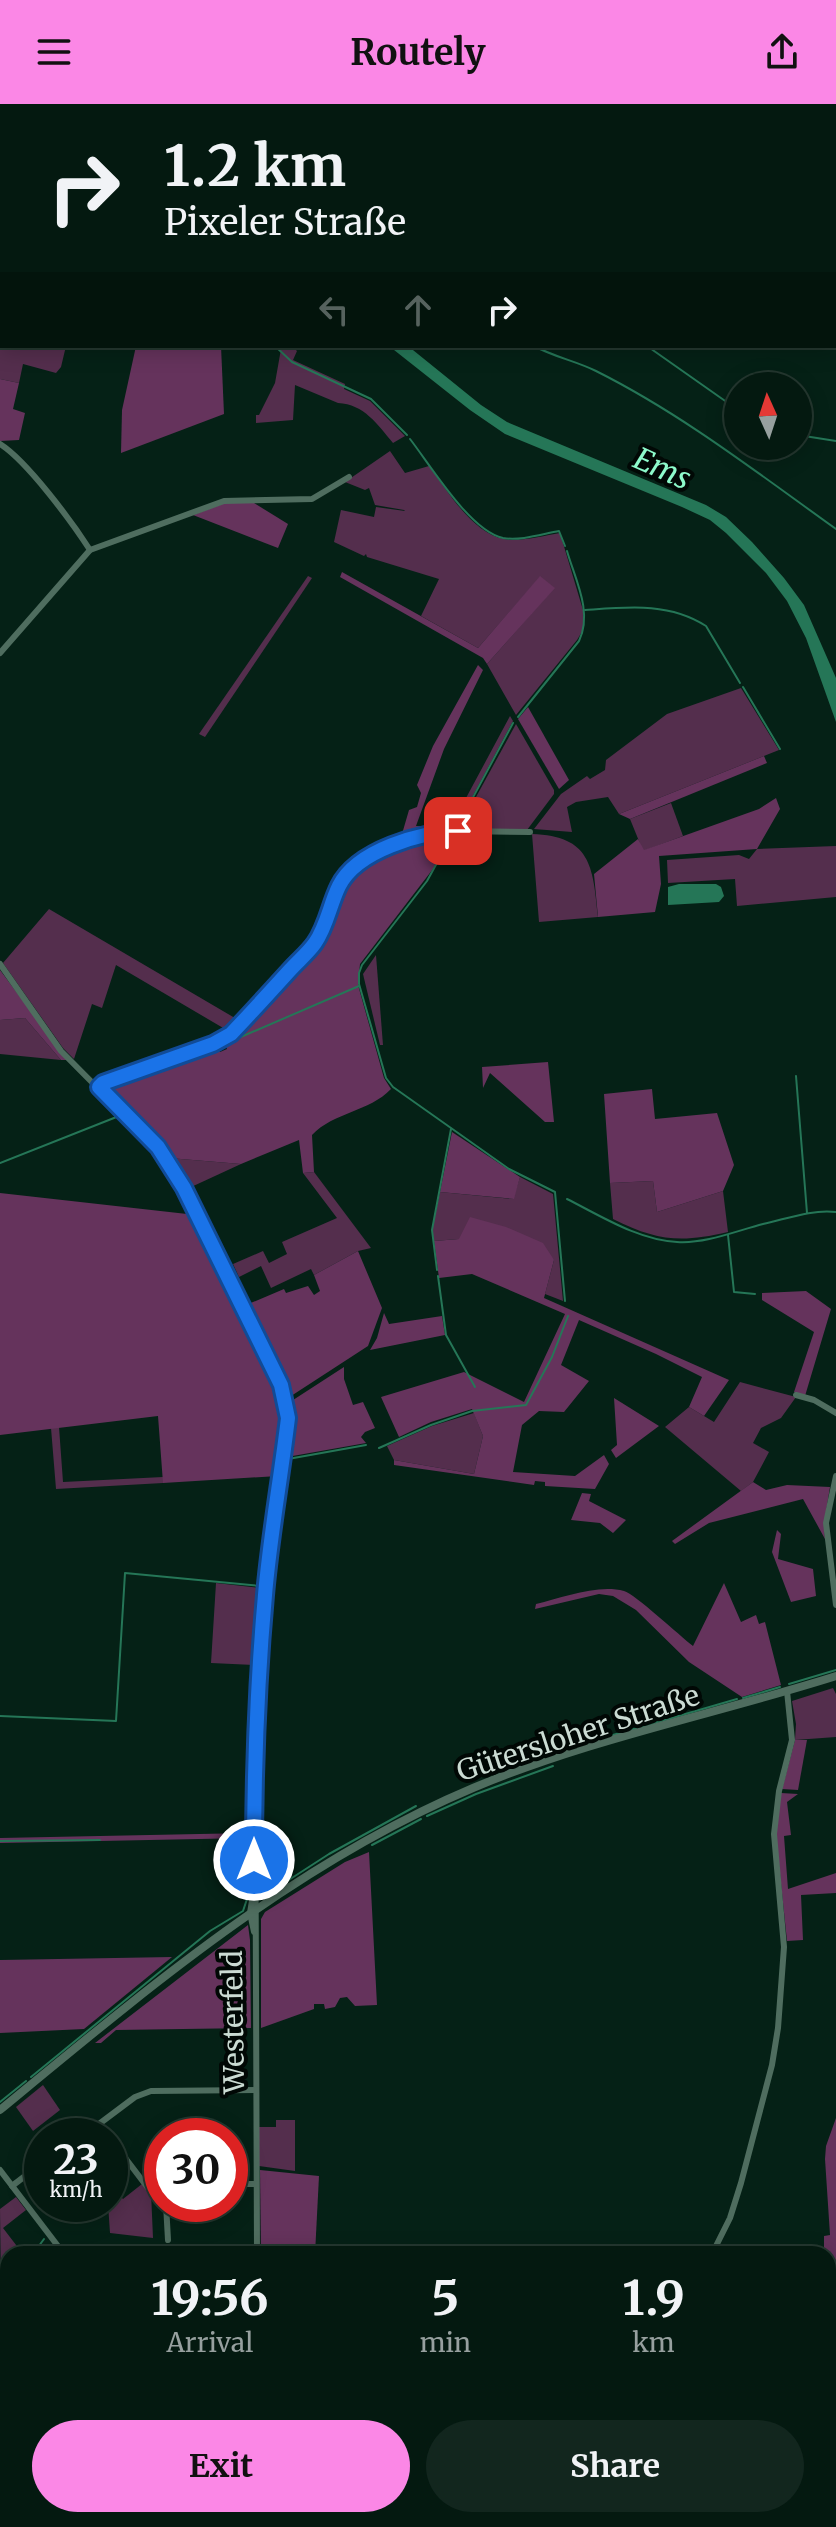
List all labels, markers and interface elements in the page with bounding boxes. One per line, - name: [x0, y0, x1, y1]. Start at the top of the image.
- icon: menu: [32, 30, 76, 74]
- text: Routely: [350, 30, 486, 75]
- icon: share: [760, 30, 804, 74]
- text: 1.2 km: [164, 131, 346, 201]
- icon: right: [32, 136, 136, 240]
- text: Pixeler Straße: [164, 200, 406, 245]
- icon: left: [312, 288, 356, 332]
- icon: ahead: [396, 288, 440, 332]
- icon: right: [480, 288, 524, 332]
- north arrow: [724, 372, 812, 460]
- map controls: [724, 372, 812, 460]
- water label: Ems: [628, 439, 697, 497]
- pin: [424, 797, 492, 865]
- icon: arrive: [436, 809, 480, 853]
- street label: Gütersloher Straße: [452, 1677, 704, 1789]
- position arrow: [212, 1818, 296, 1902]
- street label: Westerfeld: [214, 1950, 252, 2095]
- speed limit sign: 30: [144, 2118, 248, 2222]
- text: 23: [53, 2135, 99, 2185]
- text: km/h: [50, 2177, 102, 2202]
- text: 19:56: [151, 2268, 269, 2328]
- text: 5: [431, 2268, 459, 2328]
- text: 1.9: [622, 2268, 685, 2328]
- text: Arrival: [166, 2326, 253, 2359]
- text: min: [420, 2326, 471, 2359]
- text: km: [632, 2326, 675, 2359]
- button: Exit: [32, 2420, 410, 2512]
- button: Share: [426, 2420, 804, 2512]

